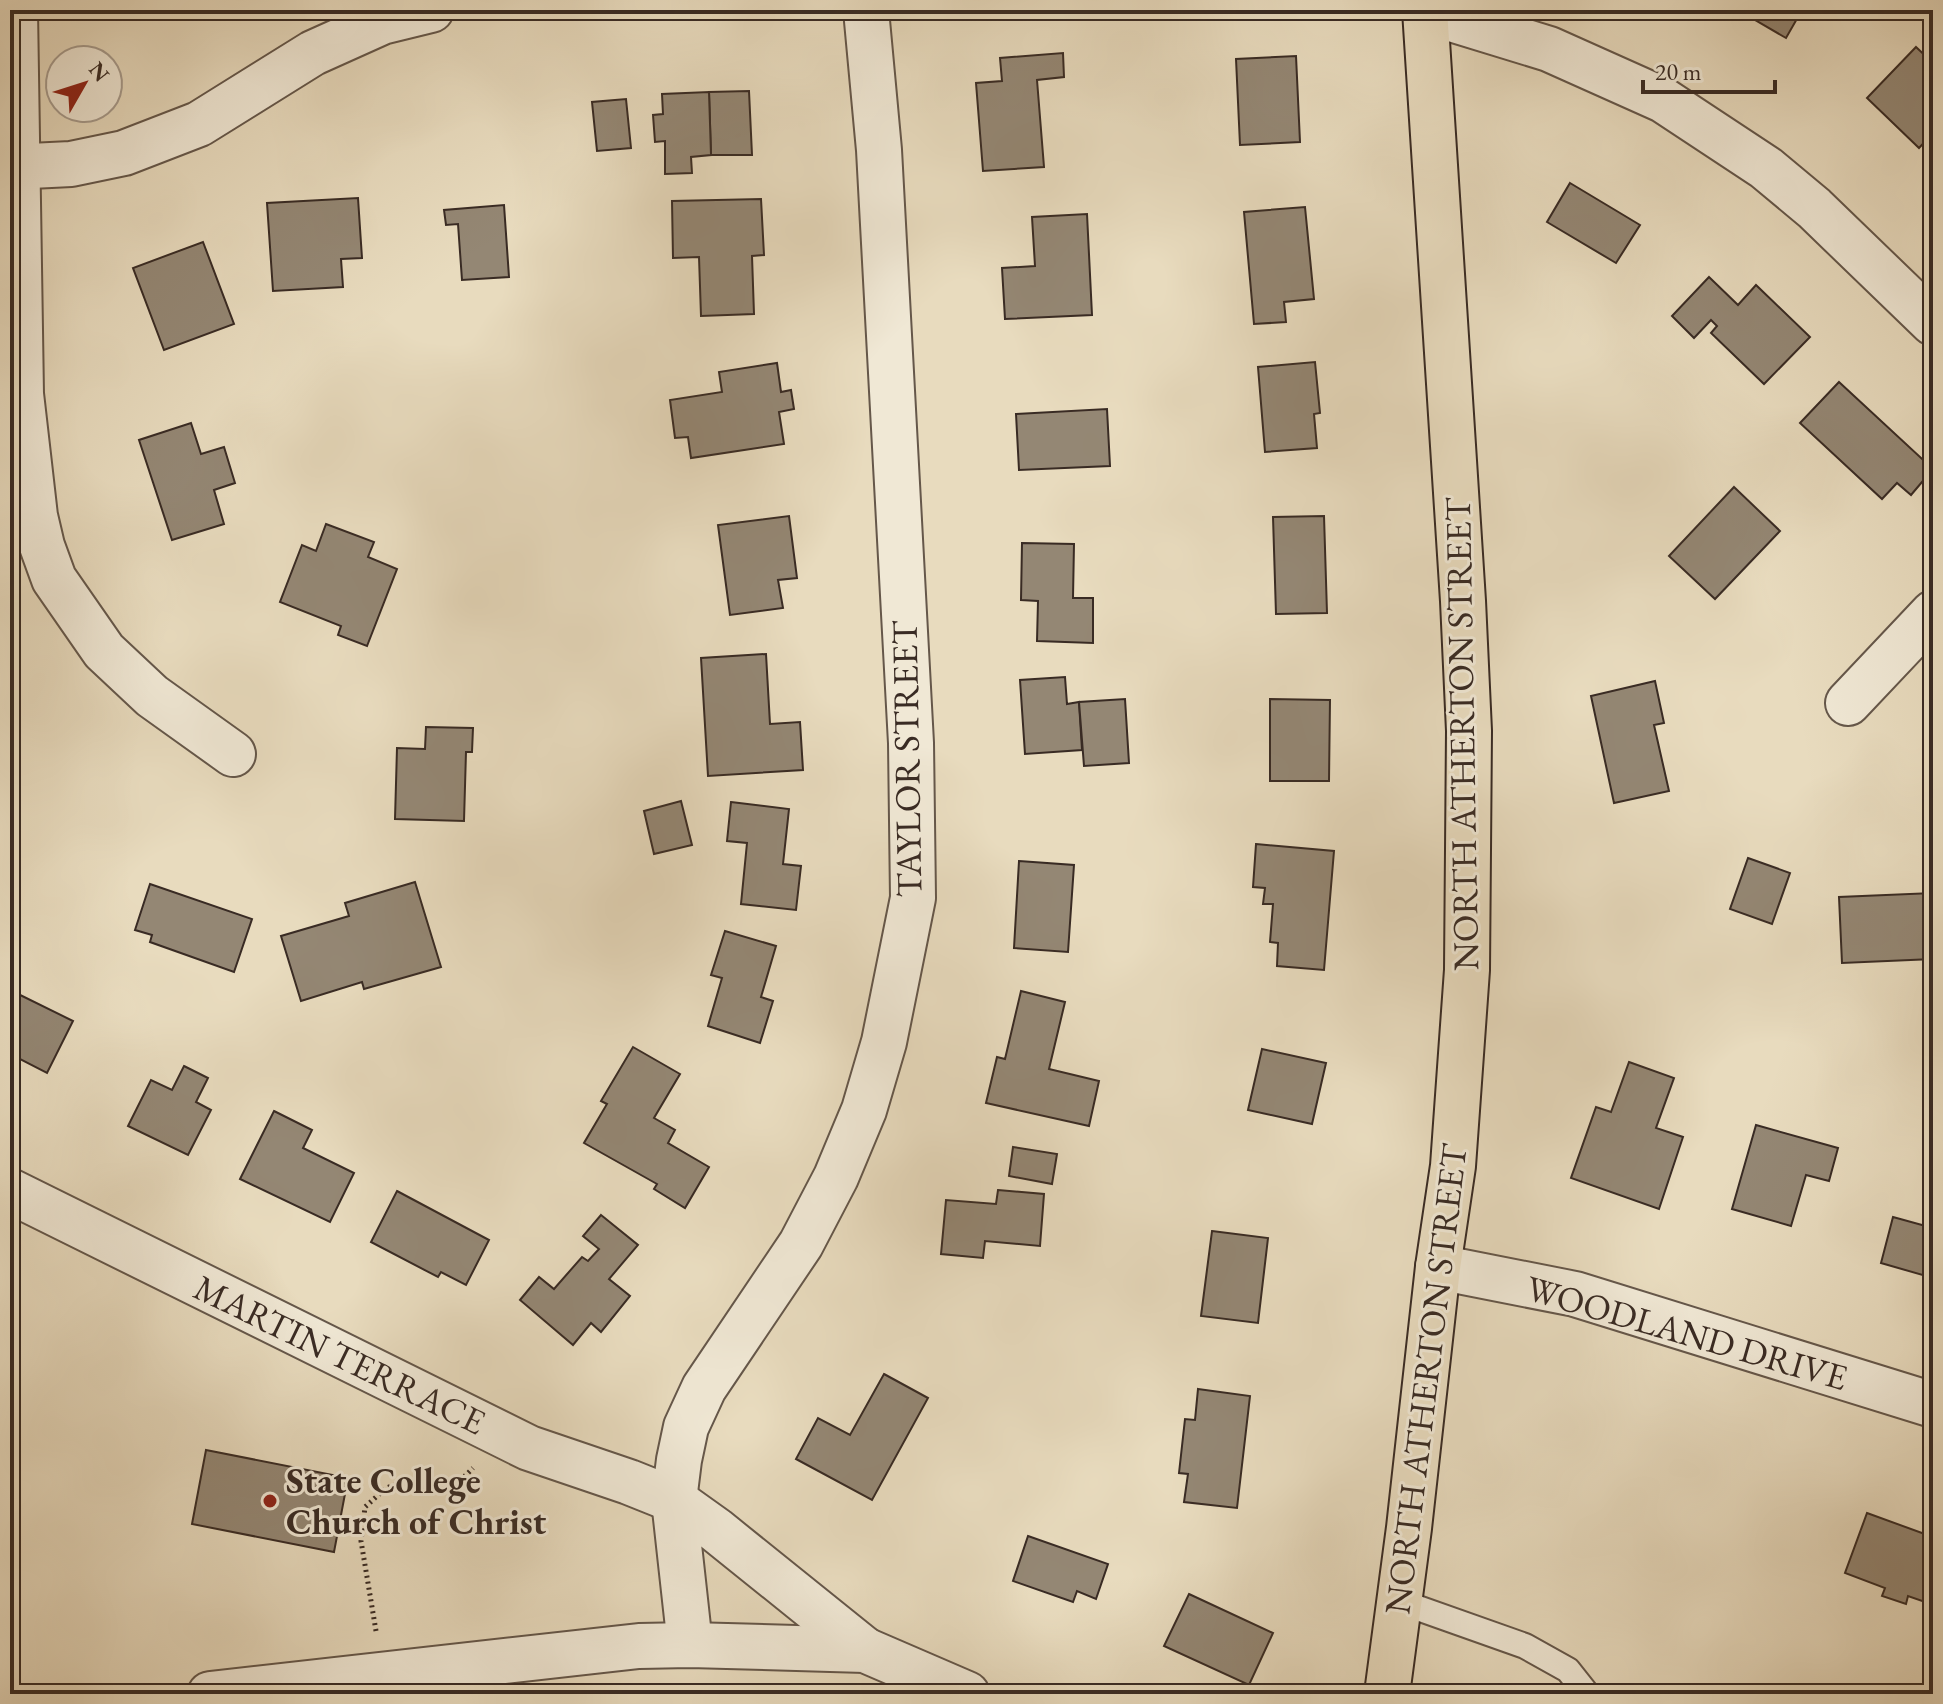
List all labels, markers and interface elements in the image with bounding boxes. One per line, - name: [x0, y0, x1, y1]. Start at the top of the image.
- north arrow: [44, 44, 124, 124]
- scale bar: [1643, 44, 1775, 94]
- text: N: [82, 56, 116, 88]
- text: 20 m: [1655, 56, 1702, 87]
- street label: NORTH ATHERTON STREET: [1434, 496, 1489, 971]
- street label: TAYLOR STREET: [881, 619, 932, 898]
- street label: NORTH ATHERTON STREET: [1373, 1140, 1478, 1617]
- street label: MARTIN TERRACE: [186, 1264, 493, 1445]
- street label: WOODLAND DRIVE: [1521, 1264, 1853, 1401]
- place label: State College Church of Christ: [286, 1457, 547, 1545]
- marker: State College Church of Christ: [261, 1492, 279, 1510]

